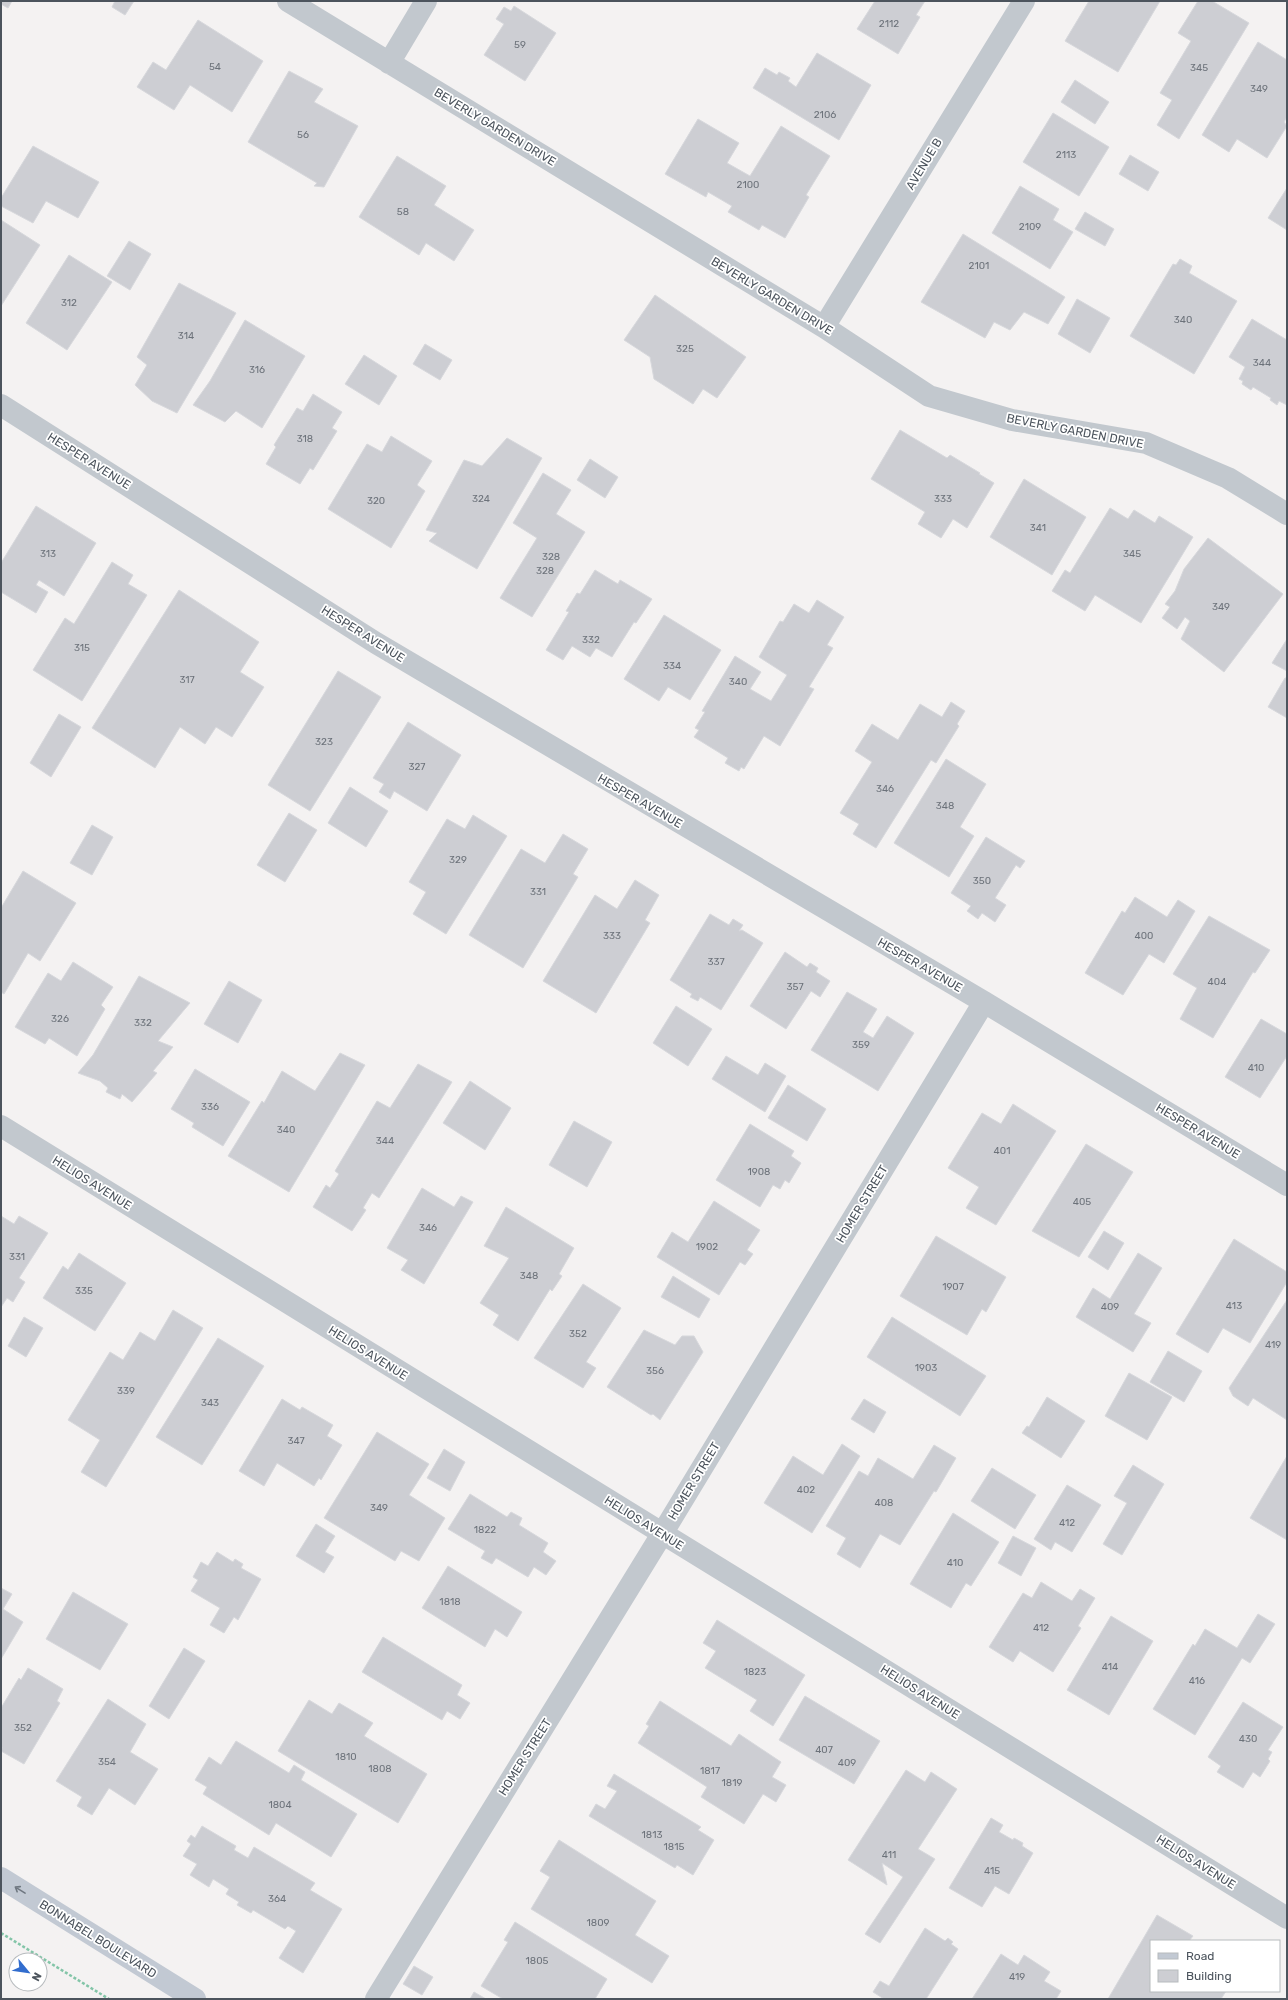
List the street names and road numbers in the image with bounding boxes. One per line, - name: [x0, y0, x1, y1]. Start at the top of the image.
- street label: BEVERLY GARDEN DRIVE: [432, 85, 558, 169]
- street label: AVENUE B: [903, 136, 945, 192]
- street label: BEVERLY GARDEN DRIVE: [709, 254, 835, 338]
- street label: BEVERLY GARDEN DRIVE: [1005, 411, 1145, 451]
- street label: HESPER AVENUE: [45, 430, 133, 492]
- street label: HESPER AVENUE: [319, 603, 407, 665]
- street label: HESPER AVENUE: [595, 771, 685, 831]
- street label: HESPER AVENUE: [875, 935, 965, 995]
- street label: HESPER AVENUE: [1154, 1100, 1242, 1162]
- street label: HELIOS AVENUE: [50, 1153, 134, 1213]
- street label: HOMER STREET: [833, 1163, 891, 1245]
- street label: HELIOS AVENUE: [326, 1323, 410, 1383]
- street label: HOMER STREET: [665, 1440, 723, 1522]
- street label: HELIOS AVENUE: [602, 1493, 686, 1553]
- street label: HELIOS AVENUE: [878, 1662, 962, 1722]
- street label: HOMER STREET: [496, 1716, 554, 1798]
- street label: HELIOS AVENUE: [1154, 1832, 1238, 1892]
- street label: BONNABEL BOULEVARD: [37, 1897, 159, 1981]

